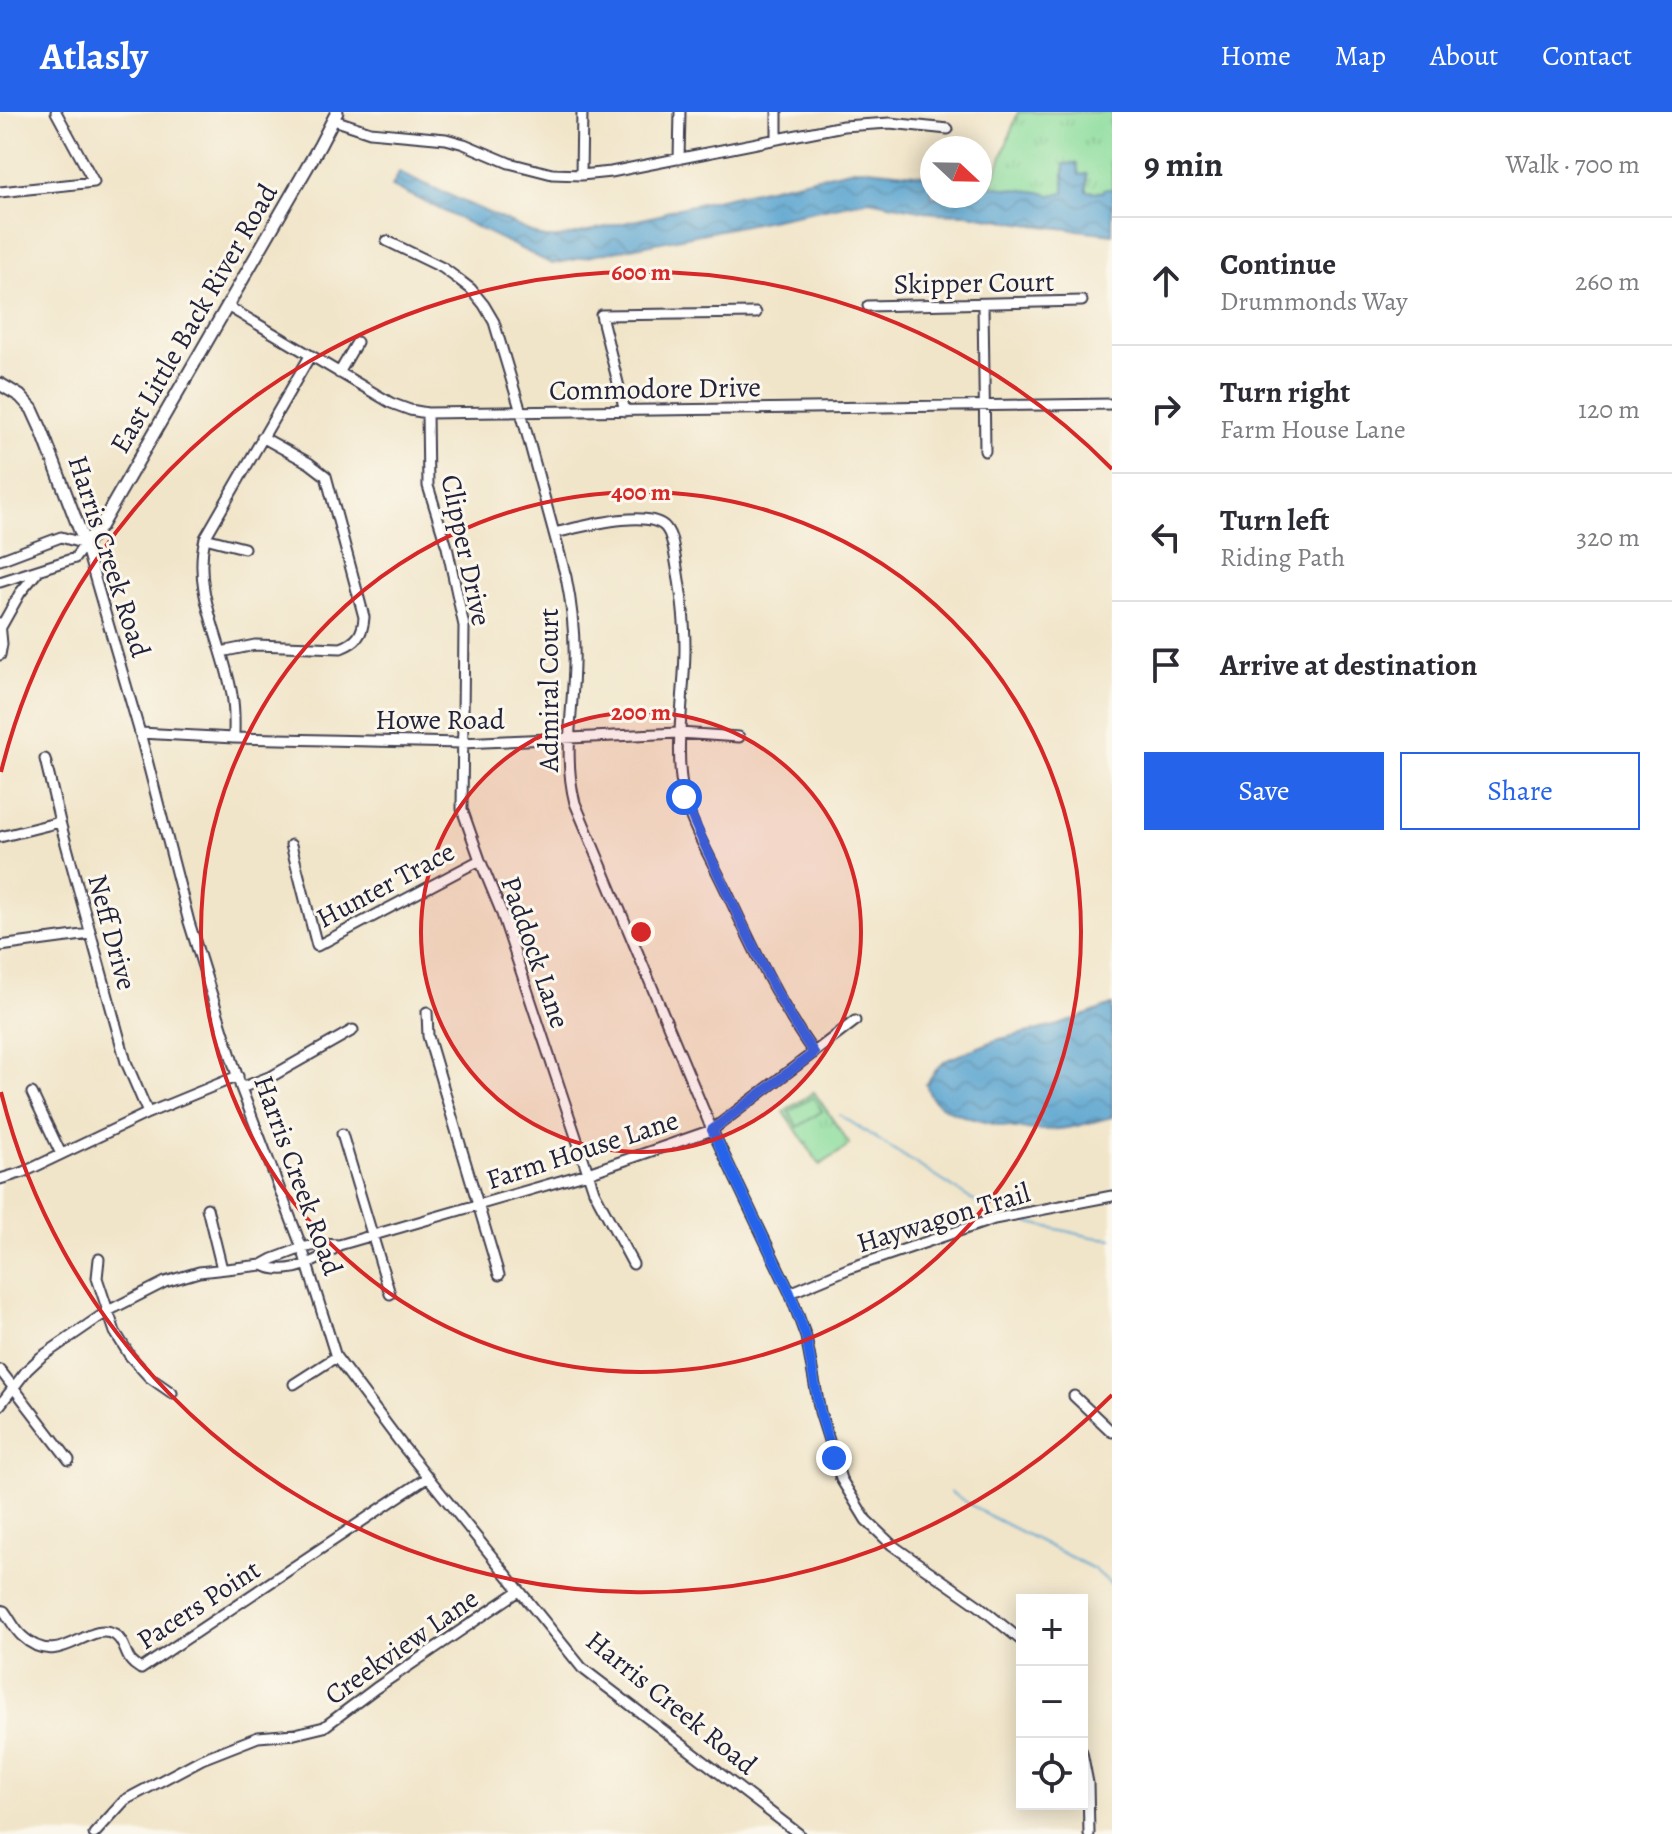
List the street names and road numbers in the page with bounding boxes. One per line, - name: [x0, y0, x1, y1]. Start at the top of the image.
- street label: East Little Back River Road: [101, 176, 287, 460]
- street label: Skipper Court: [893, 263, 1055, 303]
- street label: Commodore Drive: [549, 368, 761, 410]
- street label: Harris Creek Road: [59, 451, 160, 663]
- street label: Clipper Drive: [431, 471, 501, 629]
- street label: Admiral Court: [530, 608, 568, 773]
- street label: Howe Road: [375, 701, 506, 739]
- street label: Hunter Trace: [310, 833, 461, 937]
- street label: Neff Drive: [78, 870, 146, 994]
- street label: Paddock Lane: [491, 871, 579, 1033]
- street label: Harris Creek Road: [244, 1070, 352, 1281]
- street label: Farm House Lane: [481, 1101, 683, 1199]
- street label: Haywagon Trail: [852, 1174, 1035, 1262]
- street label: Pacers Point: [129, 1551, 268, 1659]
- street label: Creekview Lane: [317, 1580, 486, 1714]
- street label: Harris Creek Road: [578, 1622, 766, 1784]

